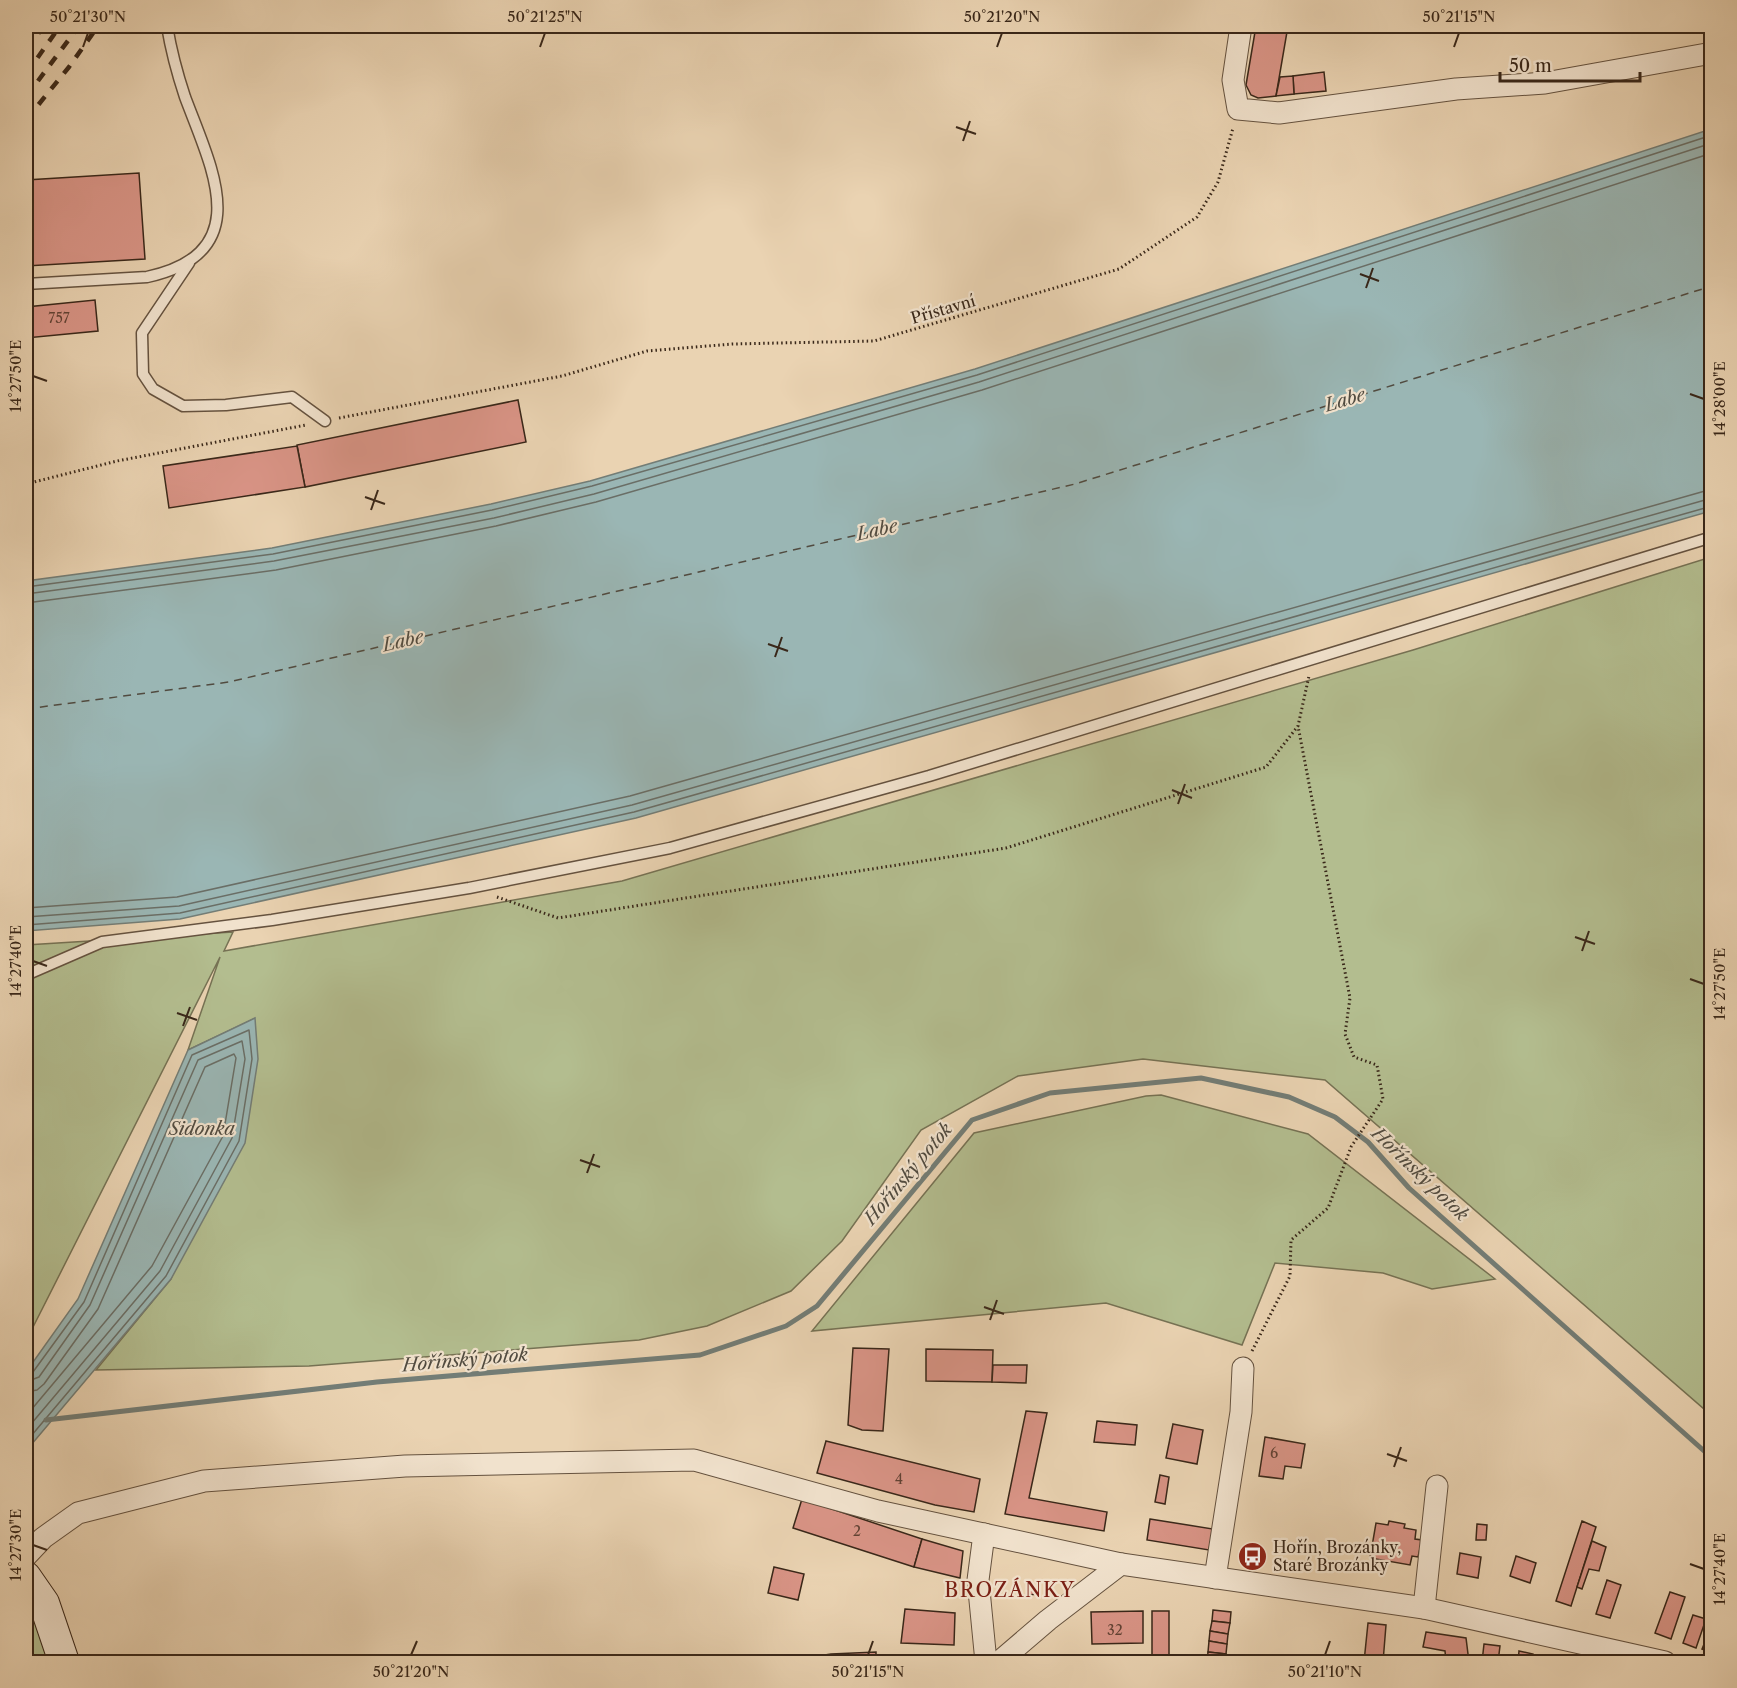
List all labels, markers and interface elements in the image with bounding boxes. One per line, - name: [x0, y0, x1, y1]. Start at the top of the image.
- text: 50°21'30"N: [50, 7, 126, 26]
- text: 50°21'25"N: [507, 7, 583, 26]
- text: 50°21'20"N: [964, 7, 1040, 26]
- text: 50°21'15"N: [1422, 7, 1496, 26]
- scale bar: [1500, 45, 1640, 83]
- text: 50 m: [1509, 55, 1552, 77]
- street label: Přístavní: [908, 290, 978, 328]
- house number: 757: [48, 309, 70, 327]
- text: 14°27'50"E: [6, 340, 25, 412]
- text: 14°28'00"E: [1710, 361, 1729, 437]
- water label: Labe: [1320, 383, 1369, 417]
- water label: Labe: [853, 514, 901, 546]
- water label: Labe: [379, 625, 427, 657]
- text: 14°27'40"E: [6, 925, 25, 997]
- text: 14°27'50"E: [1710, 948, 1729, 1020]
- water label: Sidonka: [168, 1118, 235, 1140]
- water label: Hořínský potok: [858, 1118, 957, 1231]
- water label: Hořínský potok: [1366, 1121, 1473, 1226]
- water label: Hořínský potok: [399, 1344, 529, 1377]
- house number: 6: [1270, 1444, 1278, 1462]
- house number: 4: [895, 1470, 903, 1488]
- text: 14°27'30"E: [6, 1509, 25, 1581]
- house number: 2: [853, 1522, 861, 1540]
- text: 14°27'40"E: [1710, 1533, 1729, 1605]
- place label: Hořín, Brozánky, Staré Brozánky: [1273, 1537, 1402, 1575]
- bus stop icon: Hořín, Brozánky, Staré Brozánky: [1236, 1540, 1268, 1572]
- district label: BROZÁNKY: [944, 1577, 1076, 1602]
- house number: 32: [1107, 1621, 1123, 1639]
- text: 50°21'20"N: [373, 1662, 449, 1681]
- text: 50°21'15"N: [831, 1662, 905, 1681]
- text: 50°21'10"N: [1288, 1662, 1362, 1681]

